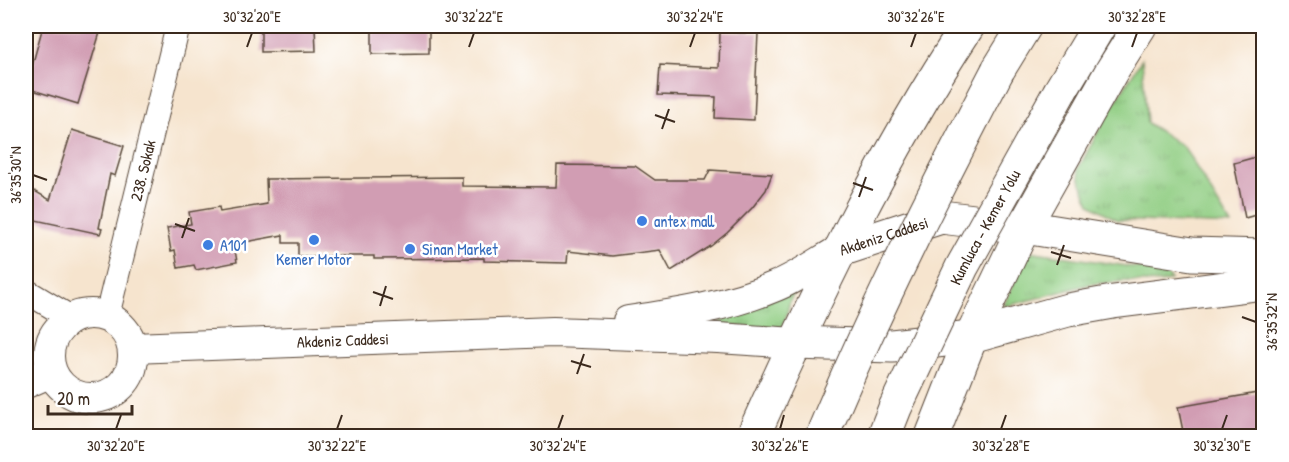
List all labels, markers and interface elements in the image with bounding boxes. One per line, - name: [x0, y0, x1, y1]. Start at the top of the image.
- text: 30°32'20"E: [223, 6, 281, 27]
- text: 30°32'22"E: [445, 6, 504, 27]
- text: 30°32'24"E: [667, 6, 724, 27]
- text: 30°32'26"E: [887, 6, 945, 27]
- text: 30°32'28"E: [1108, 6, 1166, 27]
- street label: 238. Sokak: [125, 137, 161, 203]
- text: 36°35'30"N: [5, 146, 26, 204]
- street label: Kumluca - Kemer Yolu: [944, 165, 1026, 288]
- place label: antex mall: [654, 210, 714, 232]
- street label: Akdeniz Caddesi: [837, 211, 931, 260]
- marker: antex mall: [635, 214, 649, 228]
- marker: Kemer Motor: [307, 233, 321, 247]
- place label: A101: [220, 234, 247, 256]
- marker: A101: [201, 238, 215, 252]
- place label: Sinan Market: [422, 238, 498, 260]
- marker: Sinan Market: [403, 242, 417, 256]
- place label: Kemer Motor: [276, 248, 352, 270]
- text: 36°35'32"N: [1261, 293, 1282, 351]
- street label: Akdeniz Caddesi: [296, 327, 389, 353]
- scale bar: [48, 378, 132, 416]
- text: 20 m: [57, 386, 90, 411]
- text: 30°32'20"E: [87, 435, 145, 456]
- text: 30°32'22"E: [308, 435, 367, 456]
- text: 30°32'24"E: [530, 435, 587, 456]
- text: 30°32'26"E: [751, 435, 809, 456]
- text: 30°32'28"E: [972, 435, 1030, 456]
- text: 30°32'30"E: [1193, 435, 1251, 456]

